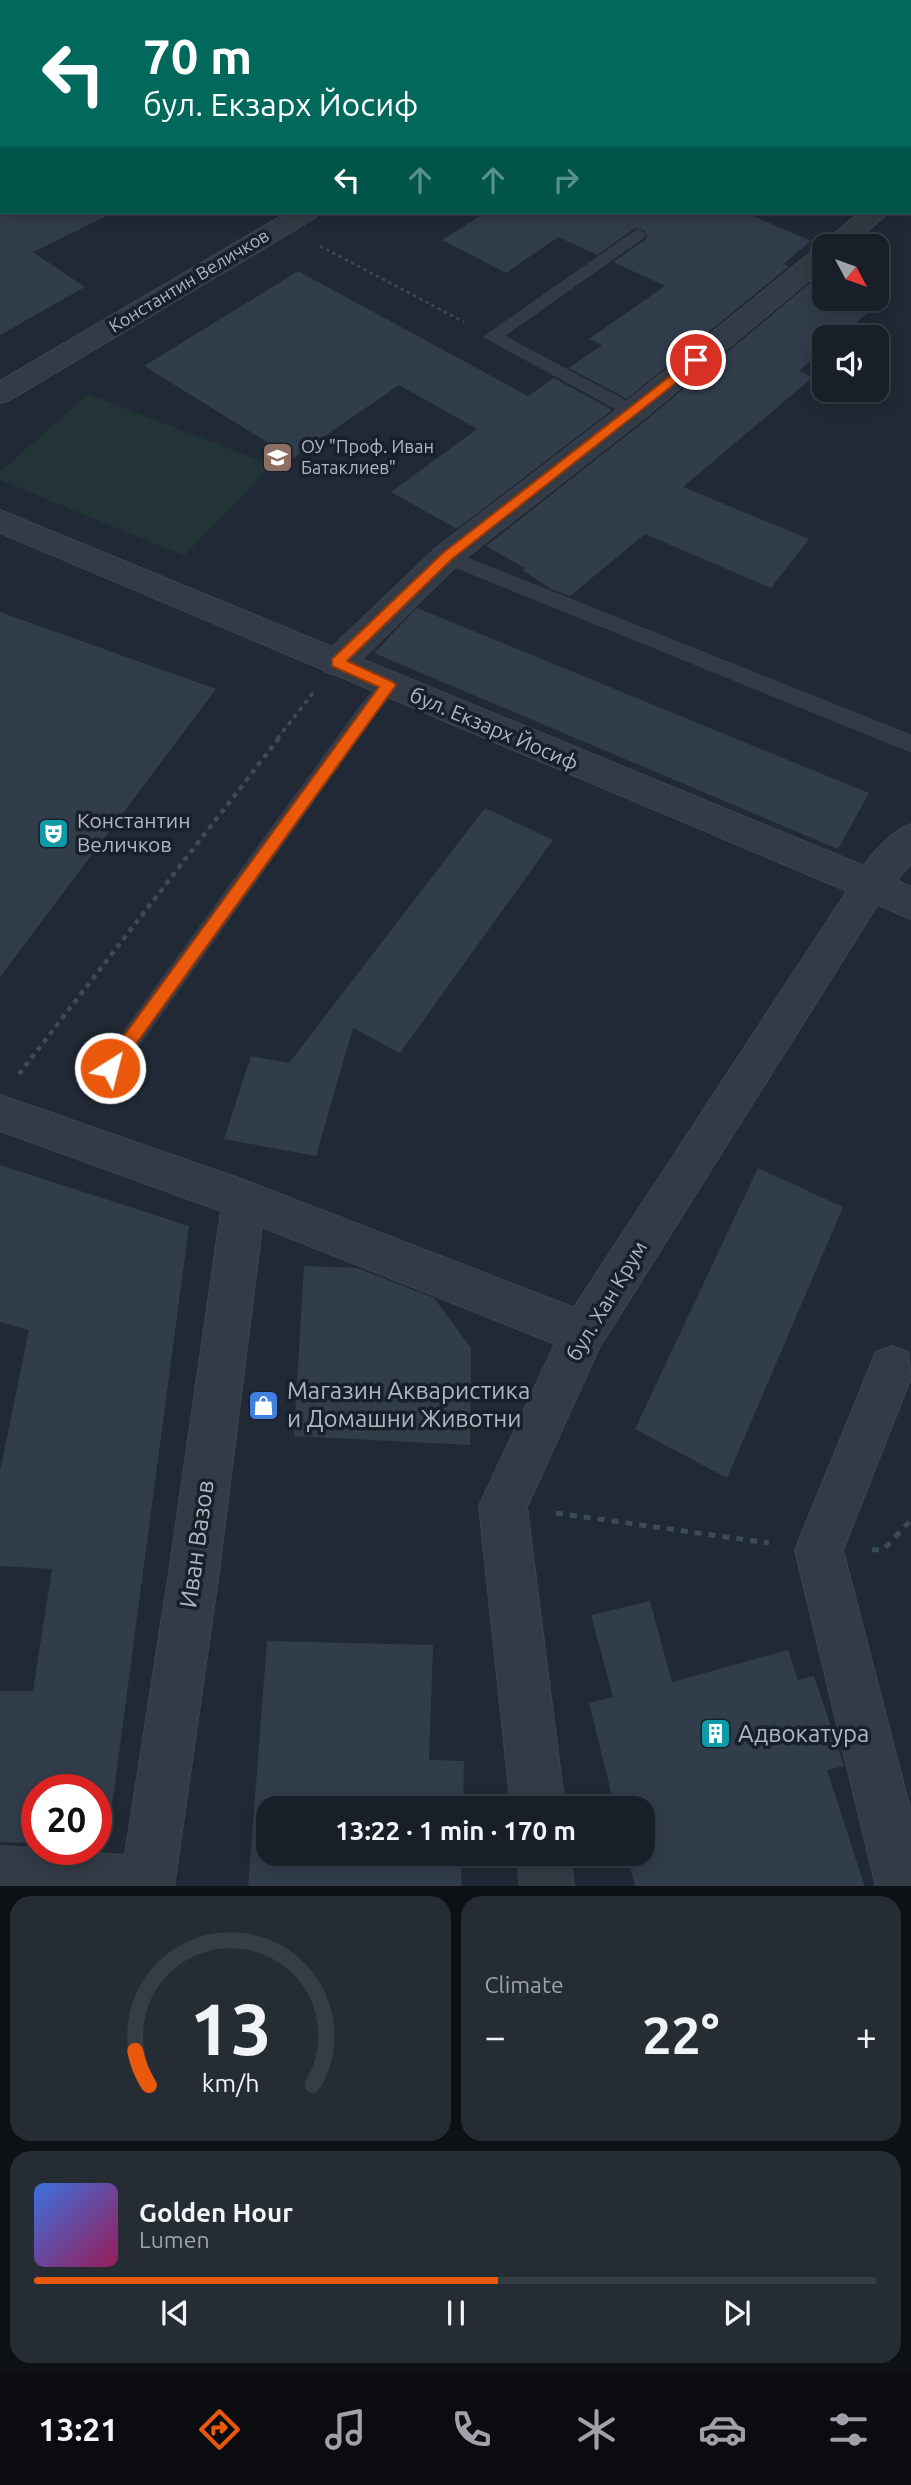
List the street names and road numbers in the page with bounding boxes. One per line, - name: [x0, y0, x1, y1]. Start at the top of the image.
- street label: Константин Величков: [105, 224, 272, 336]
- street label: бул. Екзарх Йосиф: [407, 682, 582, 774]
- street label: бул. Хан Крум: [561, 1236, 651, 1365]
- street label: Иван Вазов: [174, 1478, 219, 1609]

